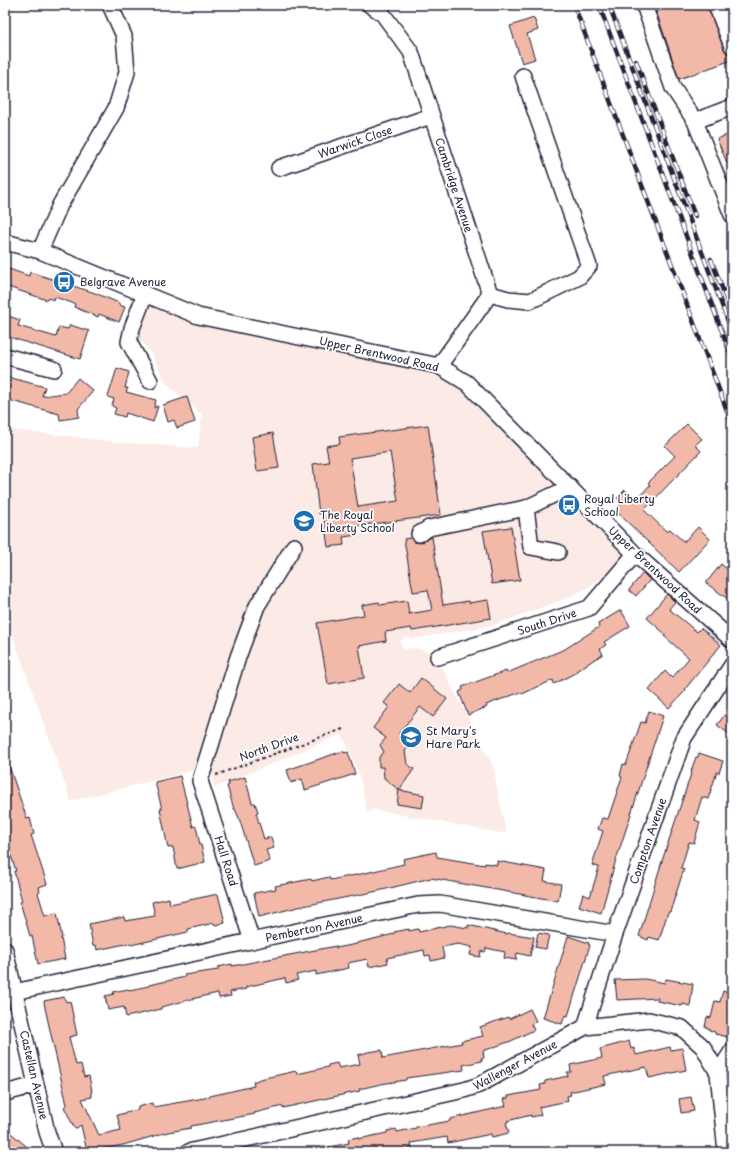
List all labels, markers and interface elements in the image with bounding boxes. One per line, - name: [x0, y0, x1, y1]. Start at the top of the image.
- street label: Warwick Close: [315, 121, 394, 162]
- street label: Cambridge Avenue: [431, 135, 478, 234]
- bus stop icon: Belgrave Avenue: [51, 269, 77, 295]
- place label: Belgrave Avenue: [80, 273, 166, 290]
- street label: Upper Brentwood Road: [318, 331, 441, 376]
- place label: Royal Liberty School: [584, 490, 655, 520]
- bus stop icon: Royal Liberty School: [556, 492, 582, 518]
- place label: The Royal Liberty School: [320, 506, 395, 536]
- school or university icon: The Royal Liberty School: [291, 508, 317, 534]
- street label: Upper Brentwood Road: [605, 522, 706, 618]
- street label: South Drive: [515, 604, 579, 639]
- place label: St Mary's Hare Park: [426, 722, 481, 752]
- school or university icon: St Mary's Hare Park: [398, 724, 424, 750]
- street label: North Drive: [237, 728, 301, 765]
- street label: Compton Avenue: [625, 795, 670, 886]
- street label: Hall Road: [210, 833, 243, 888]
- street label: Pemberton Avenue: [263, 909, 364, 946]
- street label: Castellan Avenue: [16, 1029, 53, 1121]
- street label: Wallenger Avenue: [470, 1035, 560, 1094]

